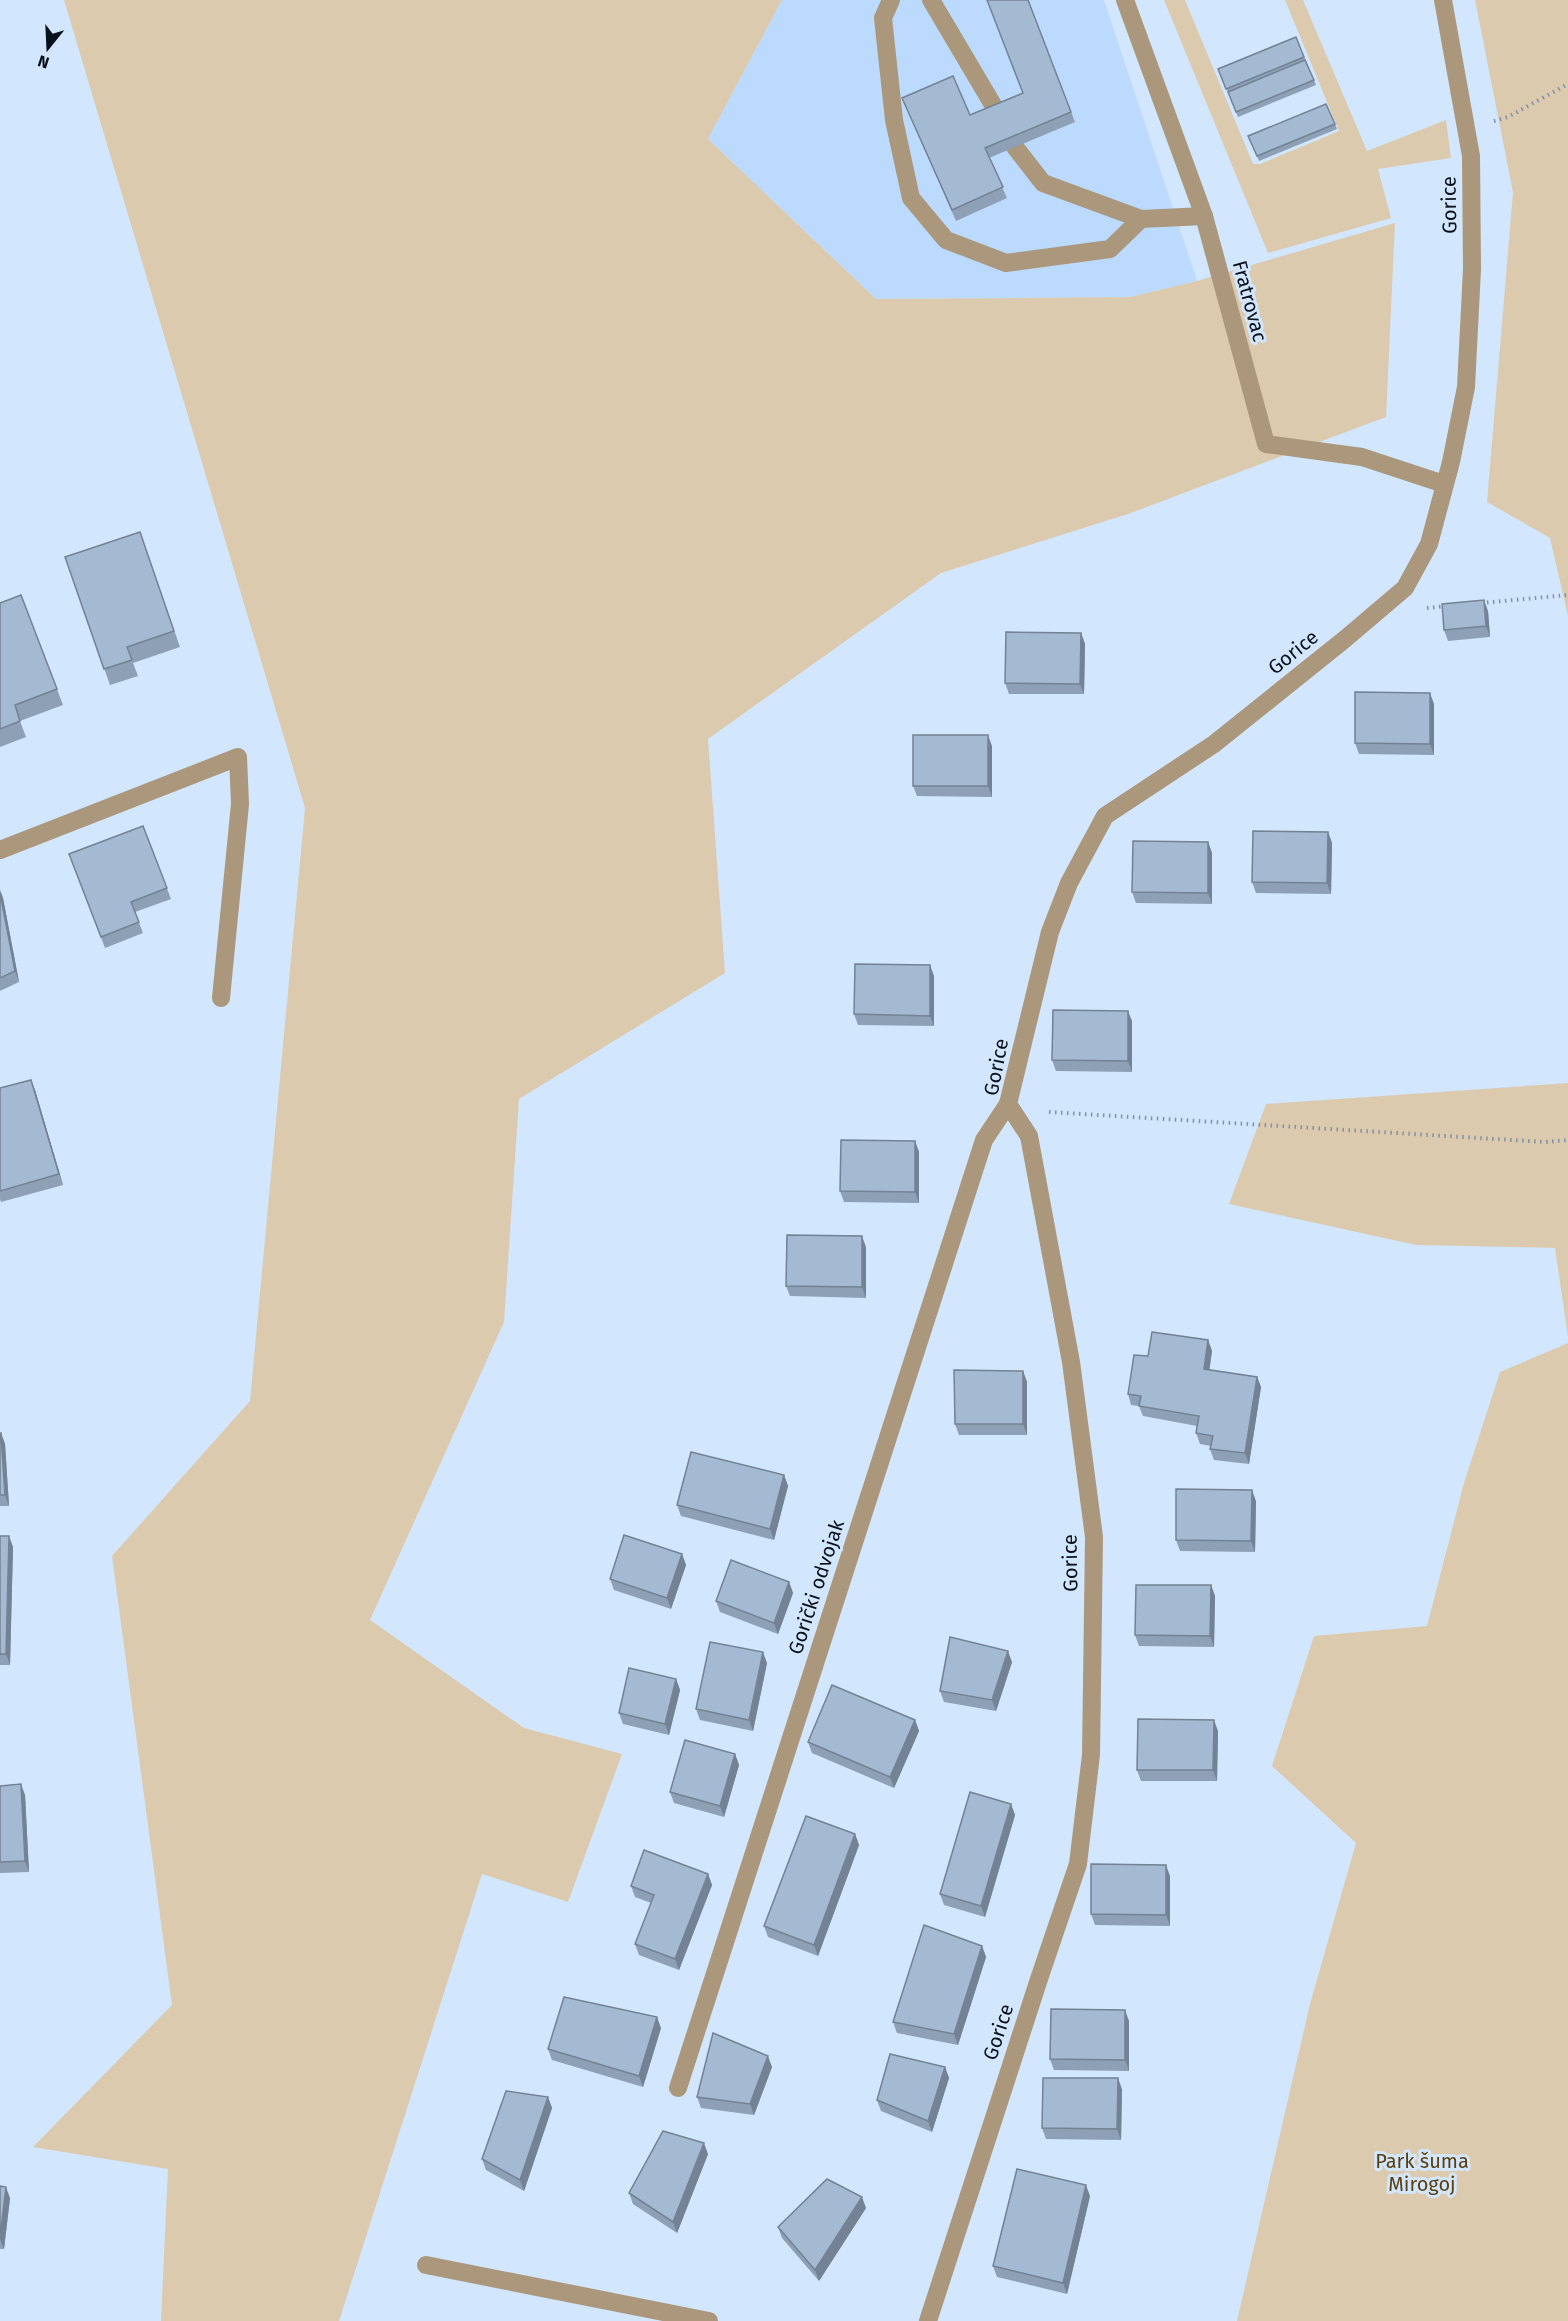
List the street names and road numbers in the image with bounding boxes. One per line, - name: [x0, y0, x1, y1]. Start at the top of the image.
- street label: Gorice: [1436, 176, 1462, 234]
- street label: Fratrovac: [1228, 258, 1272, 344]
- street label: Gorice: [1263, 625, 1323, 679]
- street label: Gorice: [979, 1036, 1013, 1098]
- street label: Gorički odvojak: [783, 1516, 849, 1657]
- street label: Gorice: [1057, 1534, 1083, 1592]
- street label: Gorice: [978, 2001, 1018, 2063]

